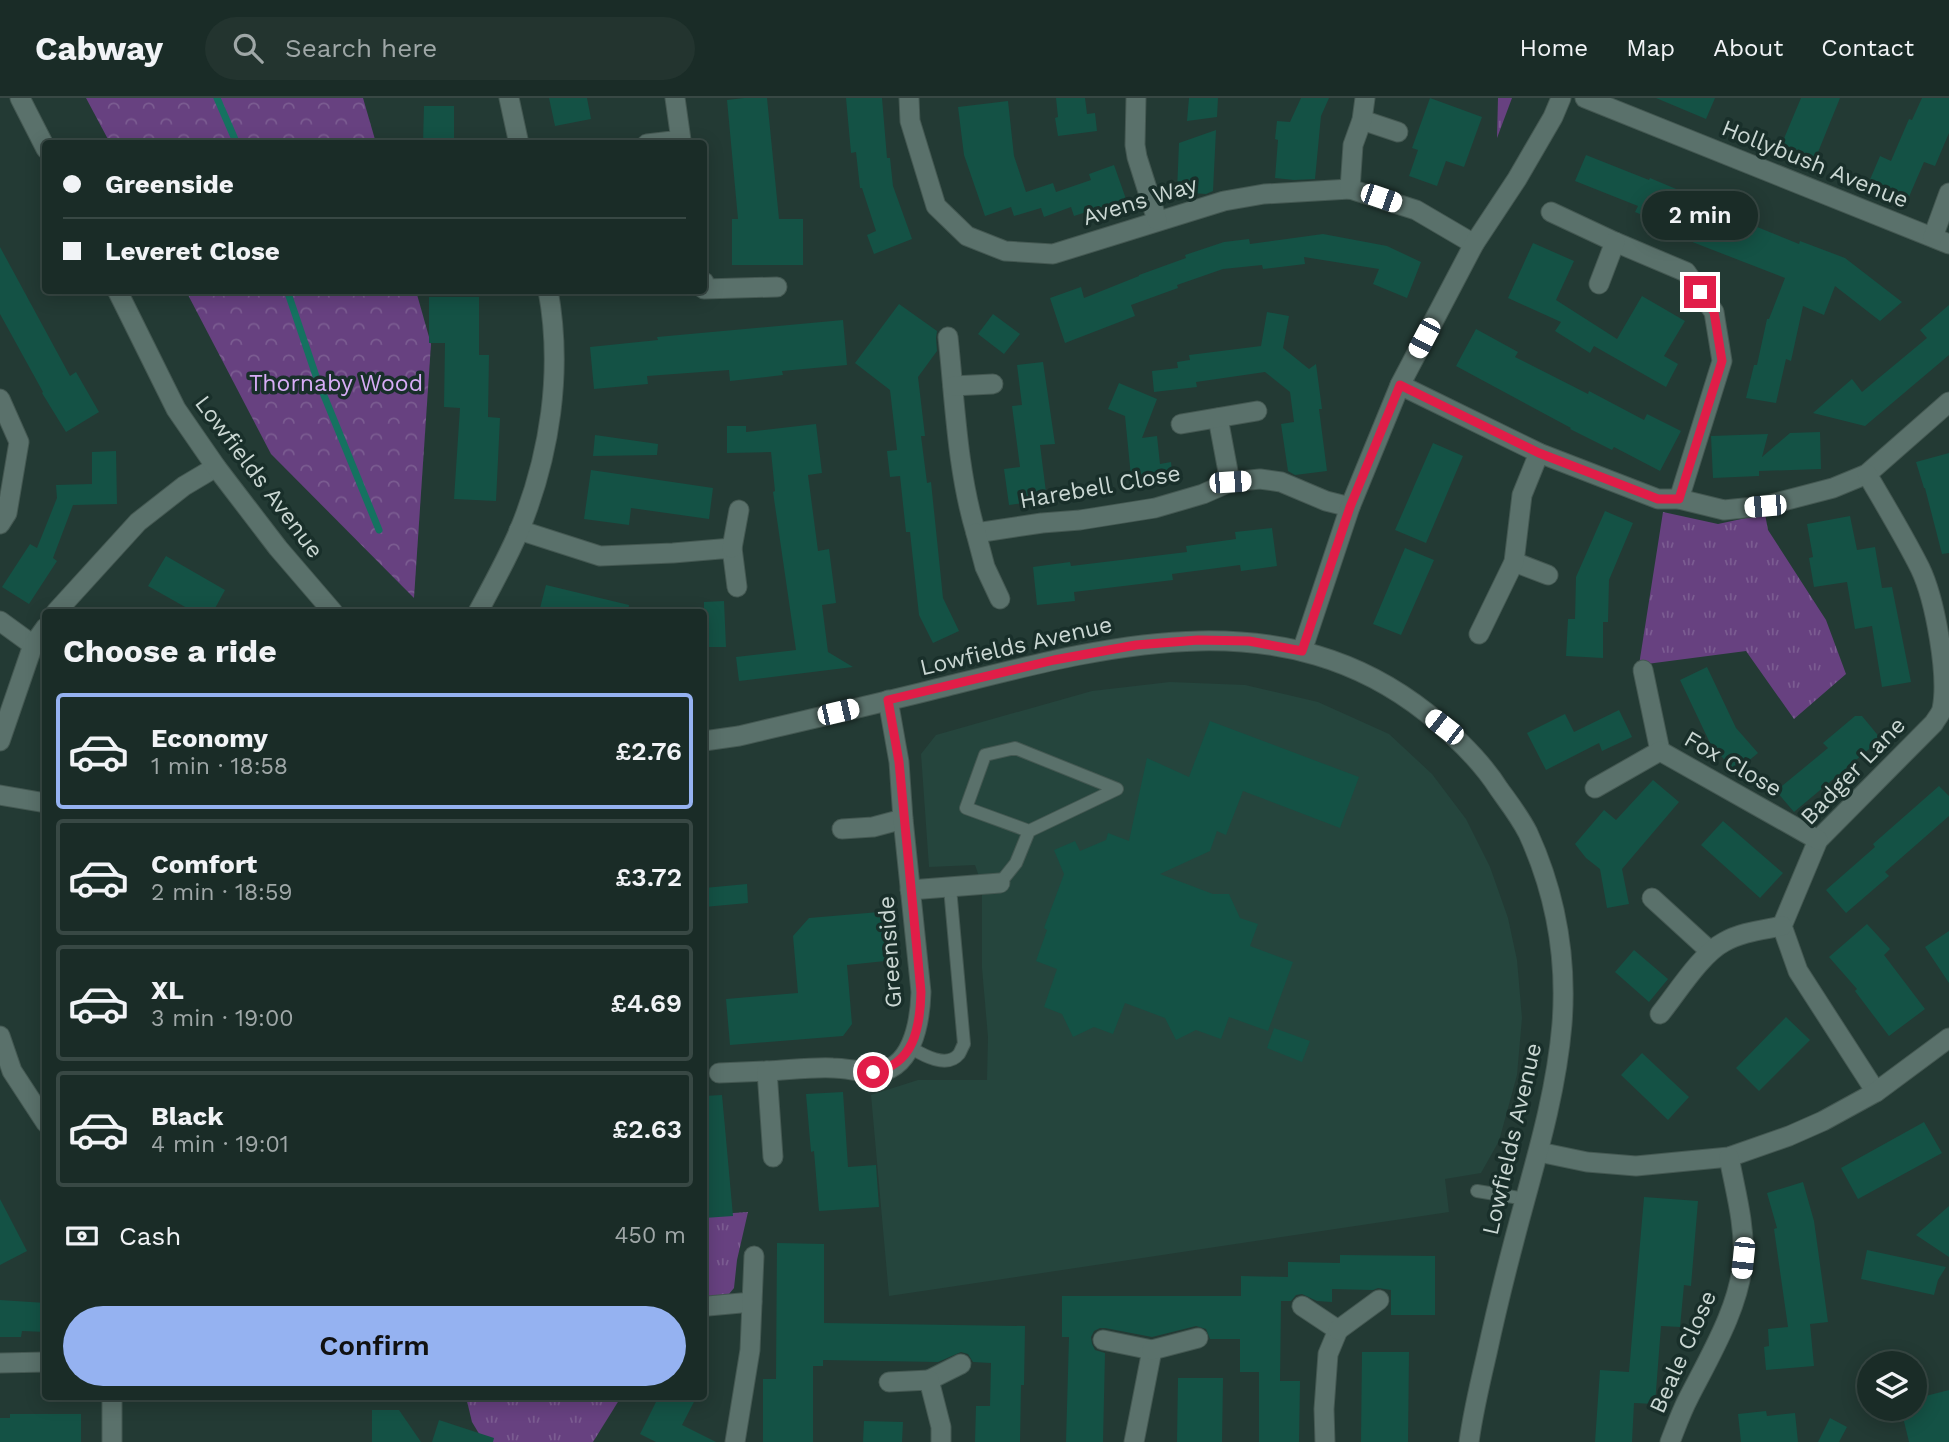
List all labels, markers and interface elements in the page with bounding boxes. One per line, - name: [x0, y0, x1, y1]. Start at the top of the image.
- search box: [205, 17, 695, 80]
- text: Cabway: [35, 29, 163, 68]
- icon: search: [229, 29, 267, 67]
- text: Search here: [285, 33, 437, 63]
- text: Home: [1520, 34, 1588, 62]
- text: Map: [1626, 34, 1675, 62]
- text: About: [1713, 34, 1783, 62]
- text: Contact: [1821, 34, 1914, 62]
- street label: Hollybush Avenue: [1718, 114, 1912, 214]
- text: Greenside: [105, 169, 234, 199]
- street label: Avens Way: [1079, 171, 1201, 231]
- car: [1358, 181, 1405, 215]
- callout: 2 min: [1642, 190, 1758, 240]
- text: 2 min: [1668, 202, 1732, 229]
- text: Leveret Close: [105, 236, 280, 266]
- route end: [1684, 276, 1716, 308]
- car: [1405, 315, 1444, 361]
- park label: Thornaby Wood: [249, 370, 423, 397]
- street label: Lowfields Avenue: [189, 390, 329, 564]
- street label: Harebell Close: [1017, 460, 1183, 514]
- car: [1209, 470, 1252, 494]
- car: [1744, 494, 1787, 518]
- street label: Lowfields Avenue: [917, 611, 1115, 681]
- text: Choose a ride: [63, 632, 277, 670]
- car: [816, 697, 861, 727]
- car: [1421, 706, 1468, 748]
- street label: Badger Lane: [1795, 712, 1911, 830]
- icon: car: [67, 720, 130, 783]
- text: Economy: [151, 723, 268, 753]
- street label: Fox Close: [1680, 725, 1786, 803]
- text: £2.76: [615, 736, 682, 766]
- text: 1 min · 18:58: [151, 753, 288, 780]
- icon: car: [67, 846, 130, 909]
- text: Comfort: [151, 849, 257, 879]
- text: £3.72: [615, 862, 682, 892]
- text: 2 min · 18:59: [151, 879, 292, 906]
- street label: Greenside: [873, 895, 907, 1009]
- icon: car: [67, 972, 130, 1035]
- text: XL: [151, 975, 184, 1005]
- text: £4.69: [611, 988, 682, 1018]
- text: 3 min · 19:00: [151, 1005, 294, 1032]
- street label: Lowfields Avenue: [1477, 1040, 1547, 1238]
- route start: [857, 1056, 889, 1088]
- icon: car: [67, 1098, 130, 1161]
- text: Black: [151, 1101, 223, 1131]
- text: £2.63: [612, 1114, 682, 1144]
- text: 4 min · 19:01: [151, 1131, 289, 1158]
- icon: cash: [63, 1217, 101, 1255]
- text: Cash: [119, 1221, 181, 1251]
- text: 450 m: [614, 1222, 686, 1249]
- car: [1731, 1236, 1756, 1280]
- street label: Beale Close: [1644, 1286, 1722, 1418]
- button: Confirm: [63, 1306, 686, 1386]
- map controls: [1857, 1351, 1927, 1421]
- button: layers: [1857, 1351, 1927, 1421]

